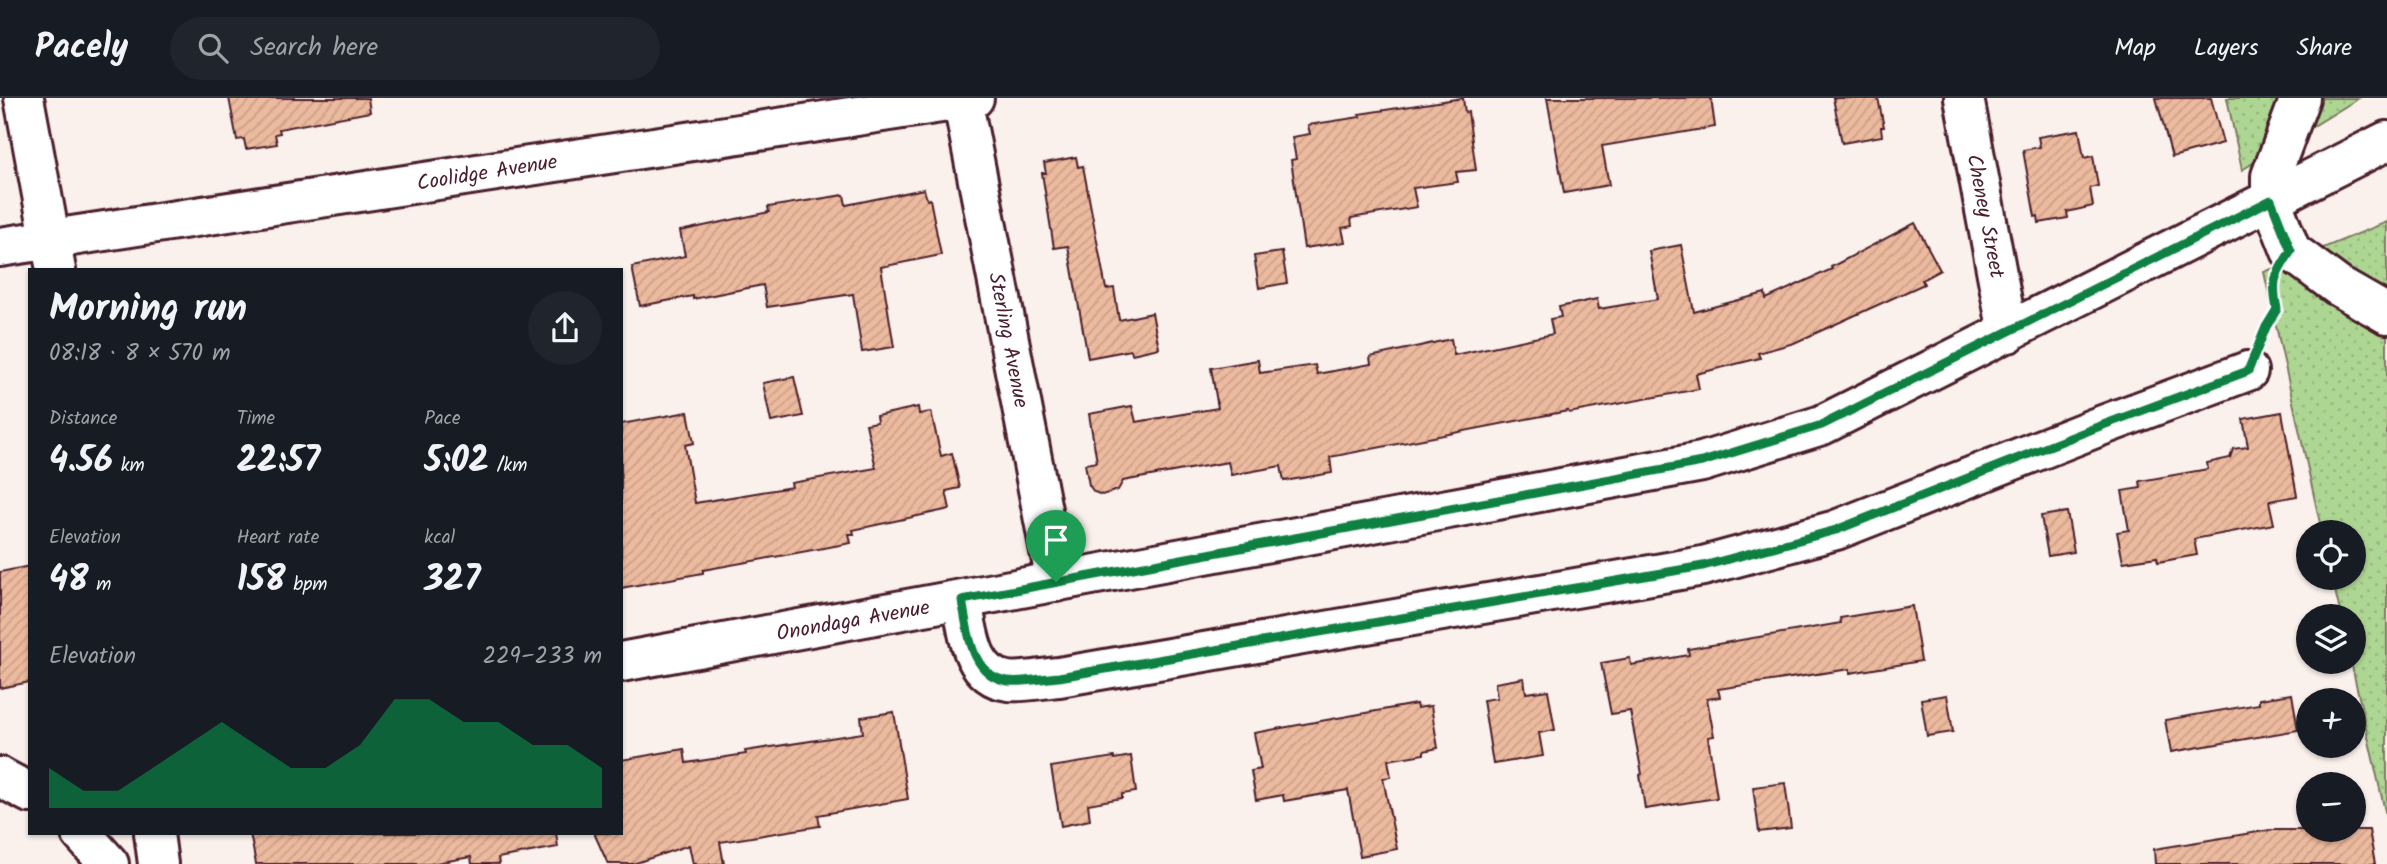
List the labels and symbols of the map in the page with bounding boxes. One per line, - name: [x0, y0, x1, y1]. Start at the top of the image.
- street label: Coolidge Avenue: [415, 146, 560, 201]
- street label: Cheney Street: [1956, 152, 2013, 282]
- street label: Sterling Avenue: [978, 270, 1037, 411]
- pin: [1026, 510, 1086, 582]
- street label: Onondaga Avenue: [774, 592, 933, 651]

